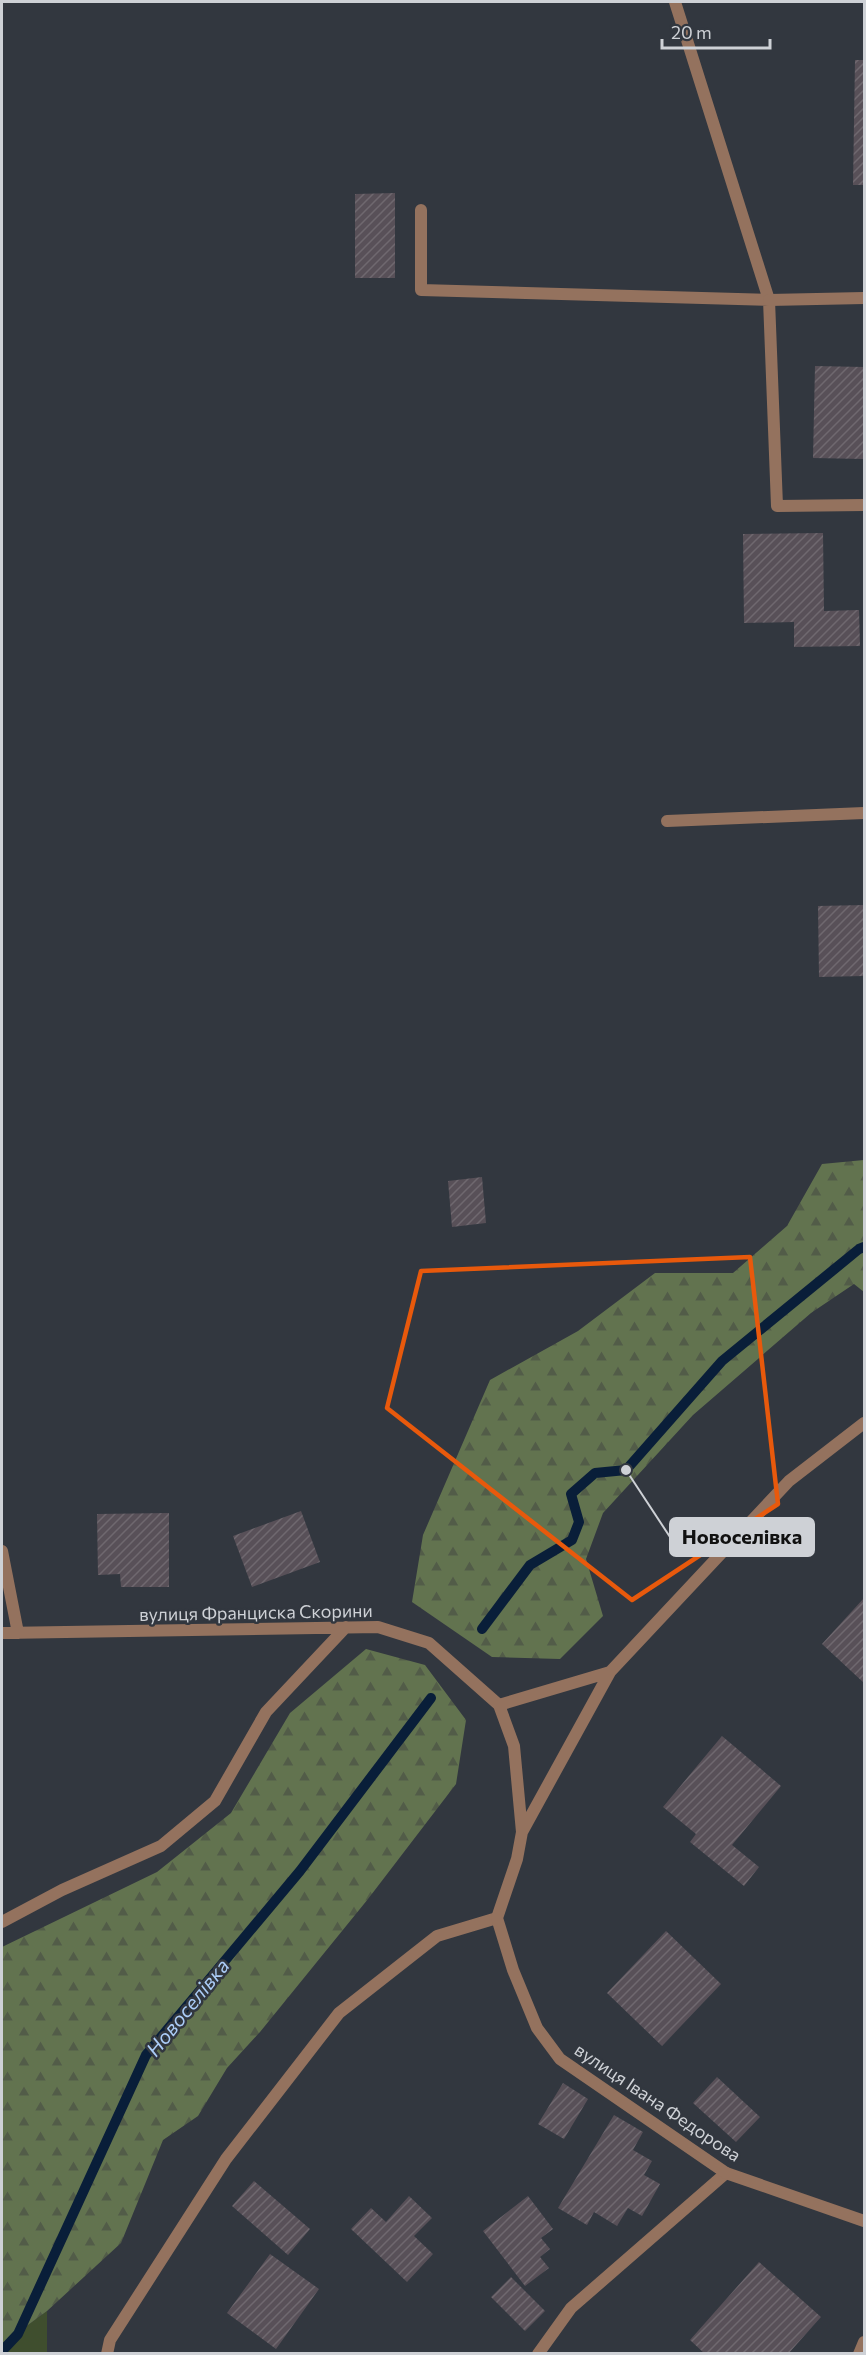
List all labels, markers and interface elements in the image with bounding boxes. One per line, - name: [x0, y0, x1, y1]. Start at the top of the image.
- scale bar: [662, 12, 770, 50]
- text: 20 m: [671, 21, 712, 43]
- callout: Новоселівка: [670, 1518, 814, 1556]
- text: Новоселівка: [682, 1524, 802, 1548]
- street label: вулиця Франциска Скорини: [139, 1599, 373, 1625]
- water label: Новоселівка: [140, 1953, 234, 2061]
- street label: вулиця Івана Федорова: [571, 2038, 745, 2166]

